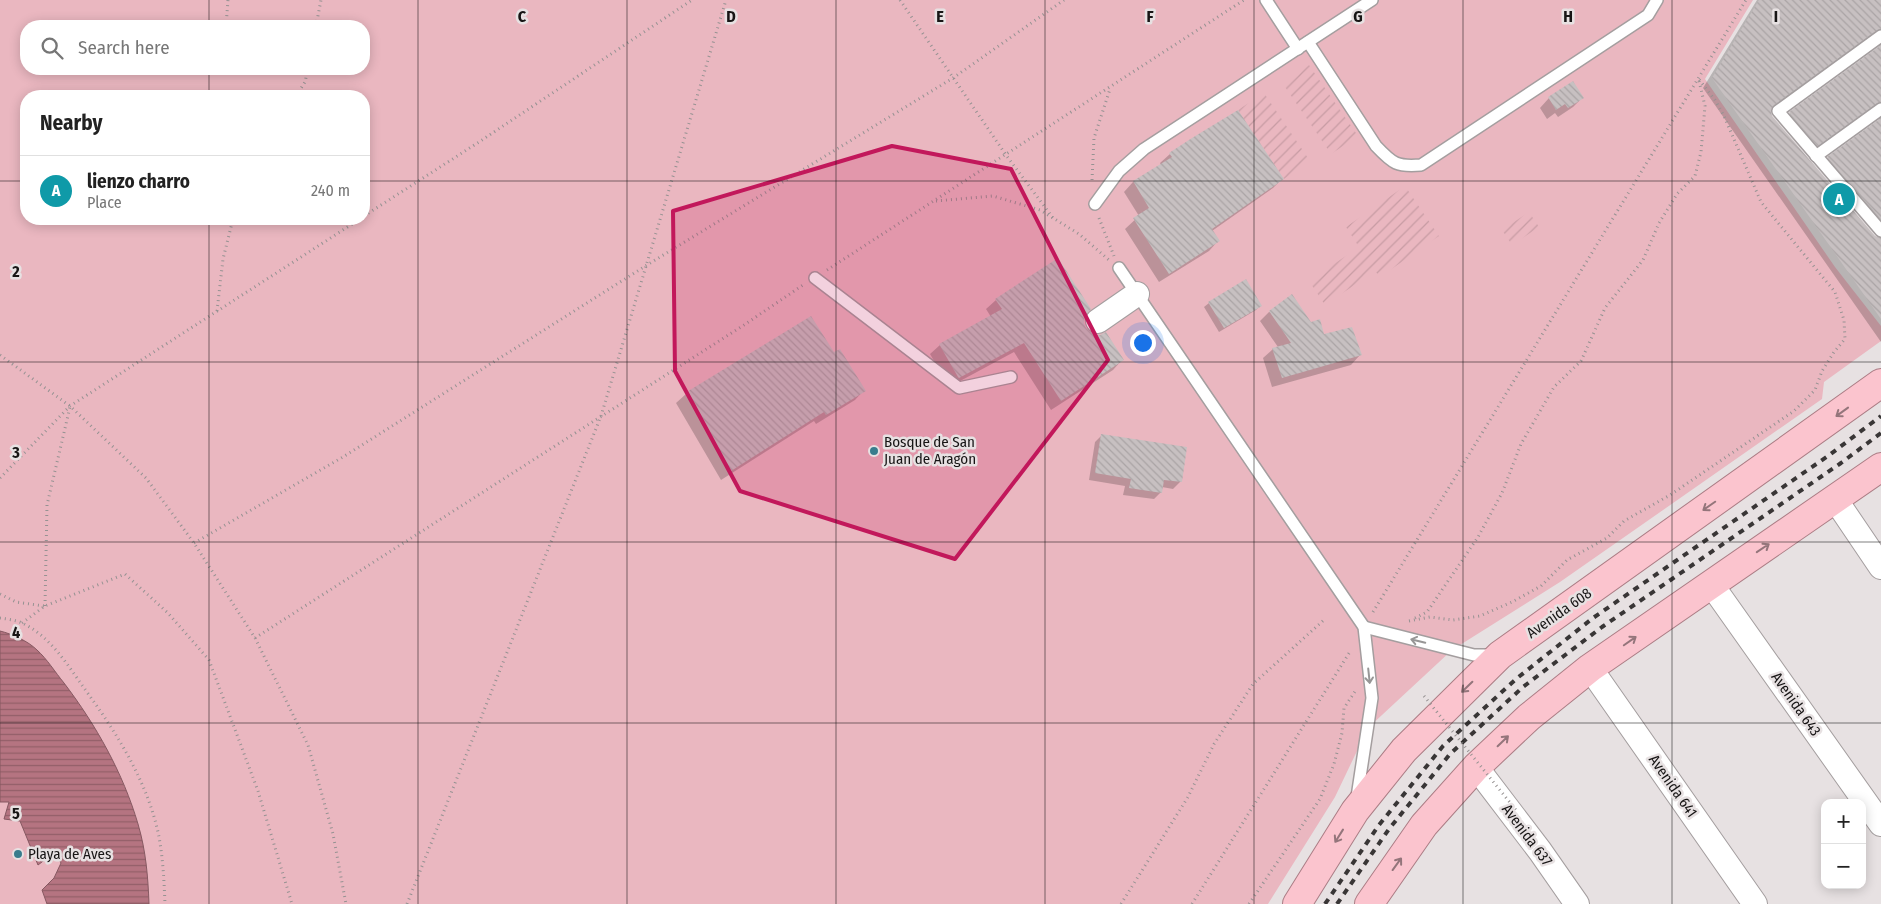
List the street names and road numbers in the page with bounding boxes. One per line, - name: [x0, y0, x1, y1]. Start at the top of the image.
- street label: Avenida 608: [1523, 584, 1595, 642]
- street label: Avenida 643: [1767, 669, 1825, 740]
- street label: Avenida 641: [1645, 751, 1701, 821]
- street label: Avenida 637: [1498, 801, 1556, 869]

